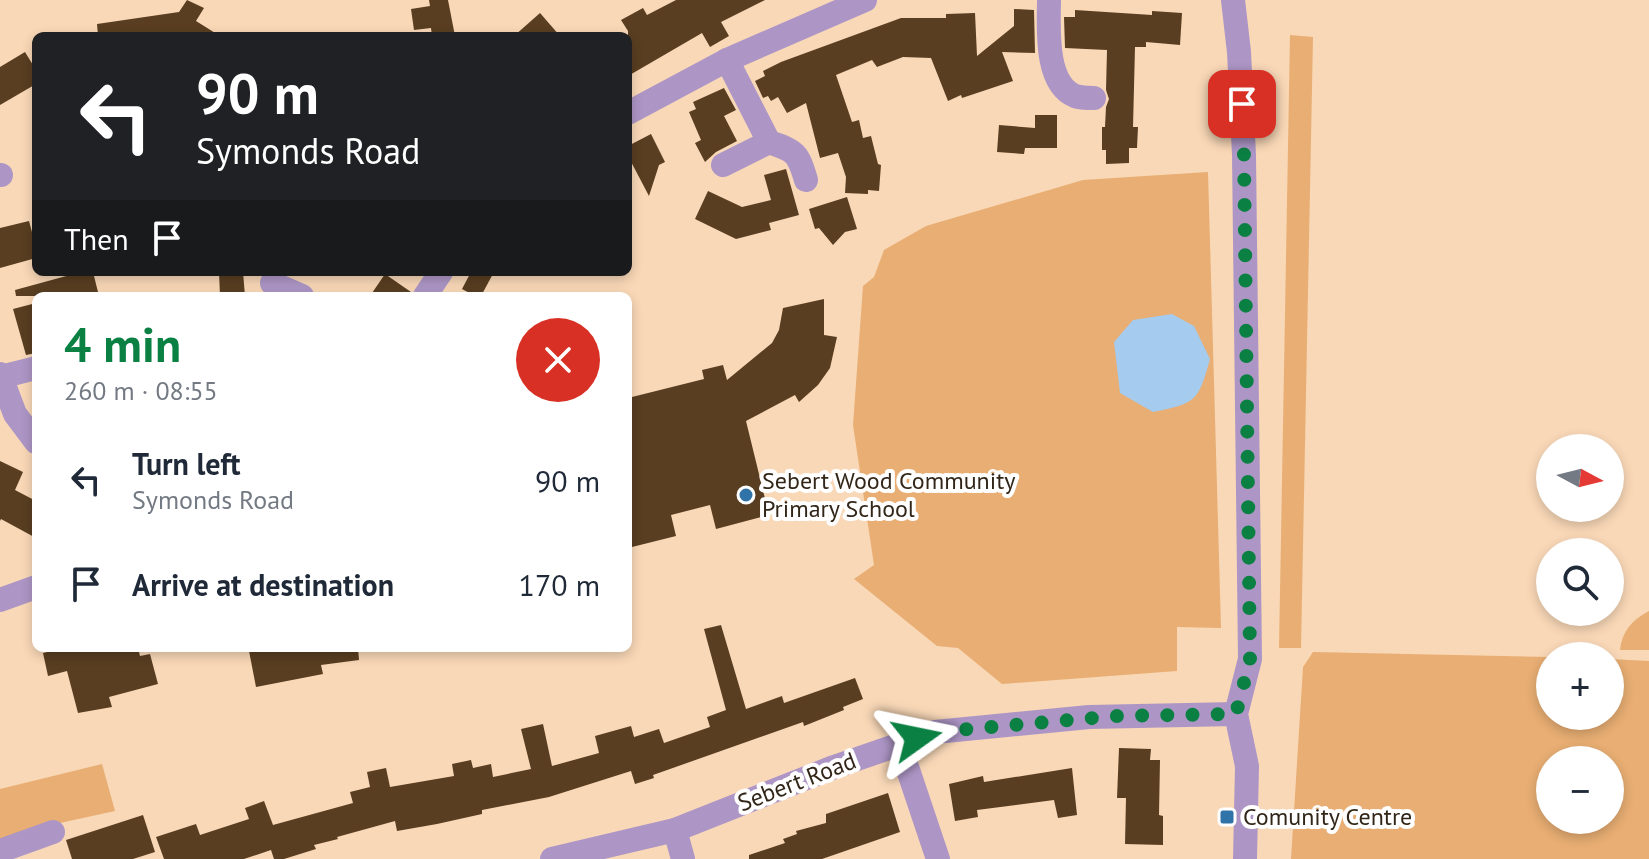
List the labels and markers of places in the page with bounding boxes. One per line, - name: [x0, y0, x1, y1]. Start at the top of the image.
- pin: [1208, 70, 1276, 138]
- place label: Sebert Wood Community Primary School: [762, 465, 1016, 524]
- marker: Sebert Wood Community Primary School: [737, 486, 755, 504]
- place label: Comunity Centre: [1243, 801, 1412, 832]
- marker: Comunity Centre: [1218, 808, 1236, 826]

